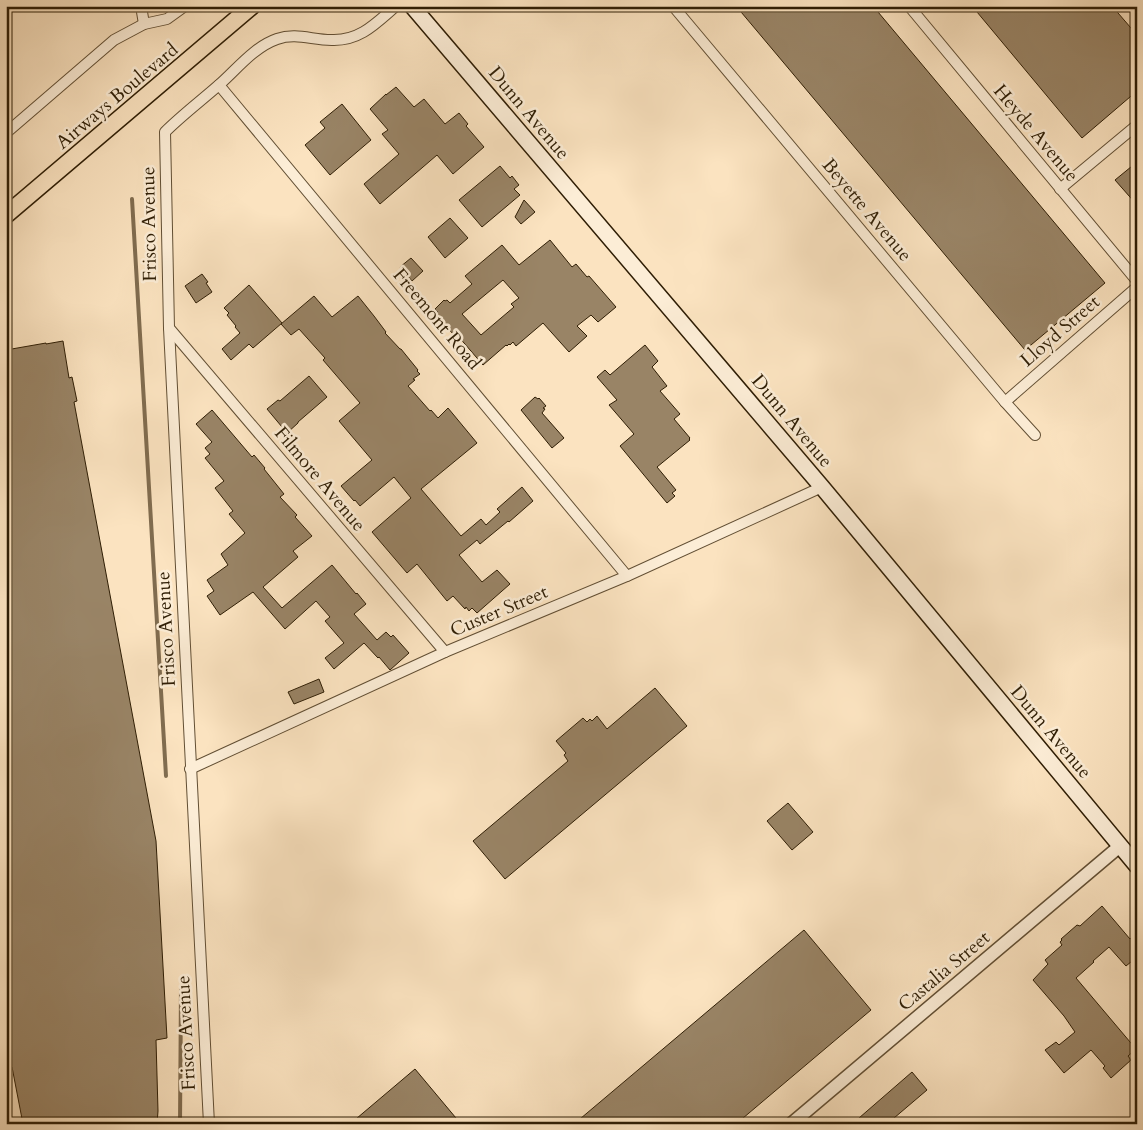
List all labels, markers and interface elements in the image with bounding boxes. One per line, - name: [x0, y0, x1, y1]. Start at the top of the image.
- street label: Airways Boulevard: [50, 37, 184, 155]
- street label: Dunn Avenue: [482, 61, 576, 165]
- street label: Heyde Avenue: [987, 79, 1085, 187]
- street label: Beyette Avenue: [816, 153, 918, 267]
- street label: Frisco Avenue: [135, 166, 163, 282]
- street label: Freemont Road: [387, 263, 487, 375]
- street label: Lloyd Street: [1015, 289, 1105, 373]
- street label: Dunn Avenue: [745, 369, 839, 473]
- street label: Filmore Avenue: [268, 421, 372, 537]
- street label: Frisco Avenue: [150, 571, 182, 687]
- street label: Custer Street: [446, 579, 552, 643]
- street label: Dunn Avenue: [1004, 680, 1098, 784]
- street label: Castalia Street: [893, 925, 995, 1017]
- street label: Frisco Avenue: [170, 975, 202, 1091]

